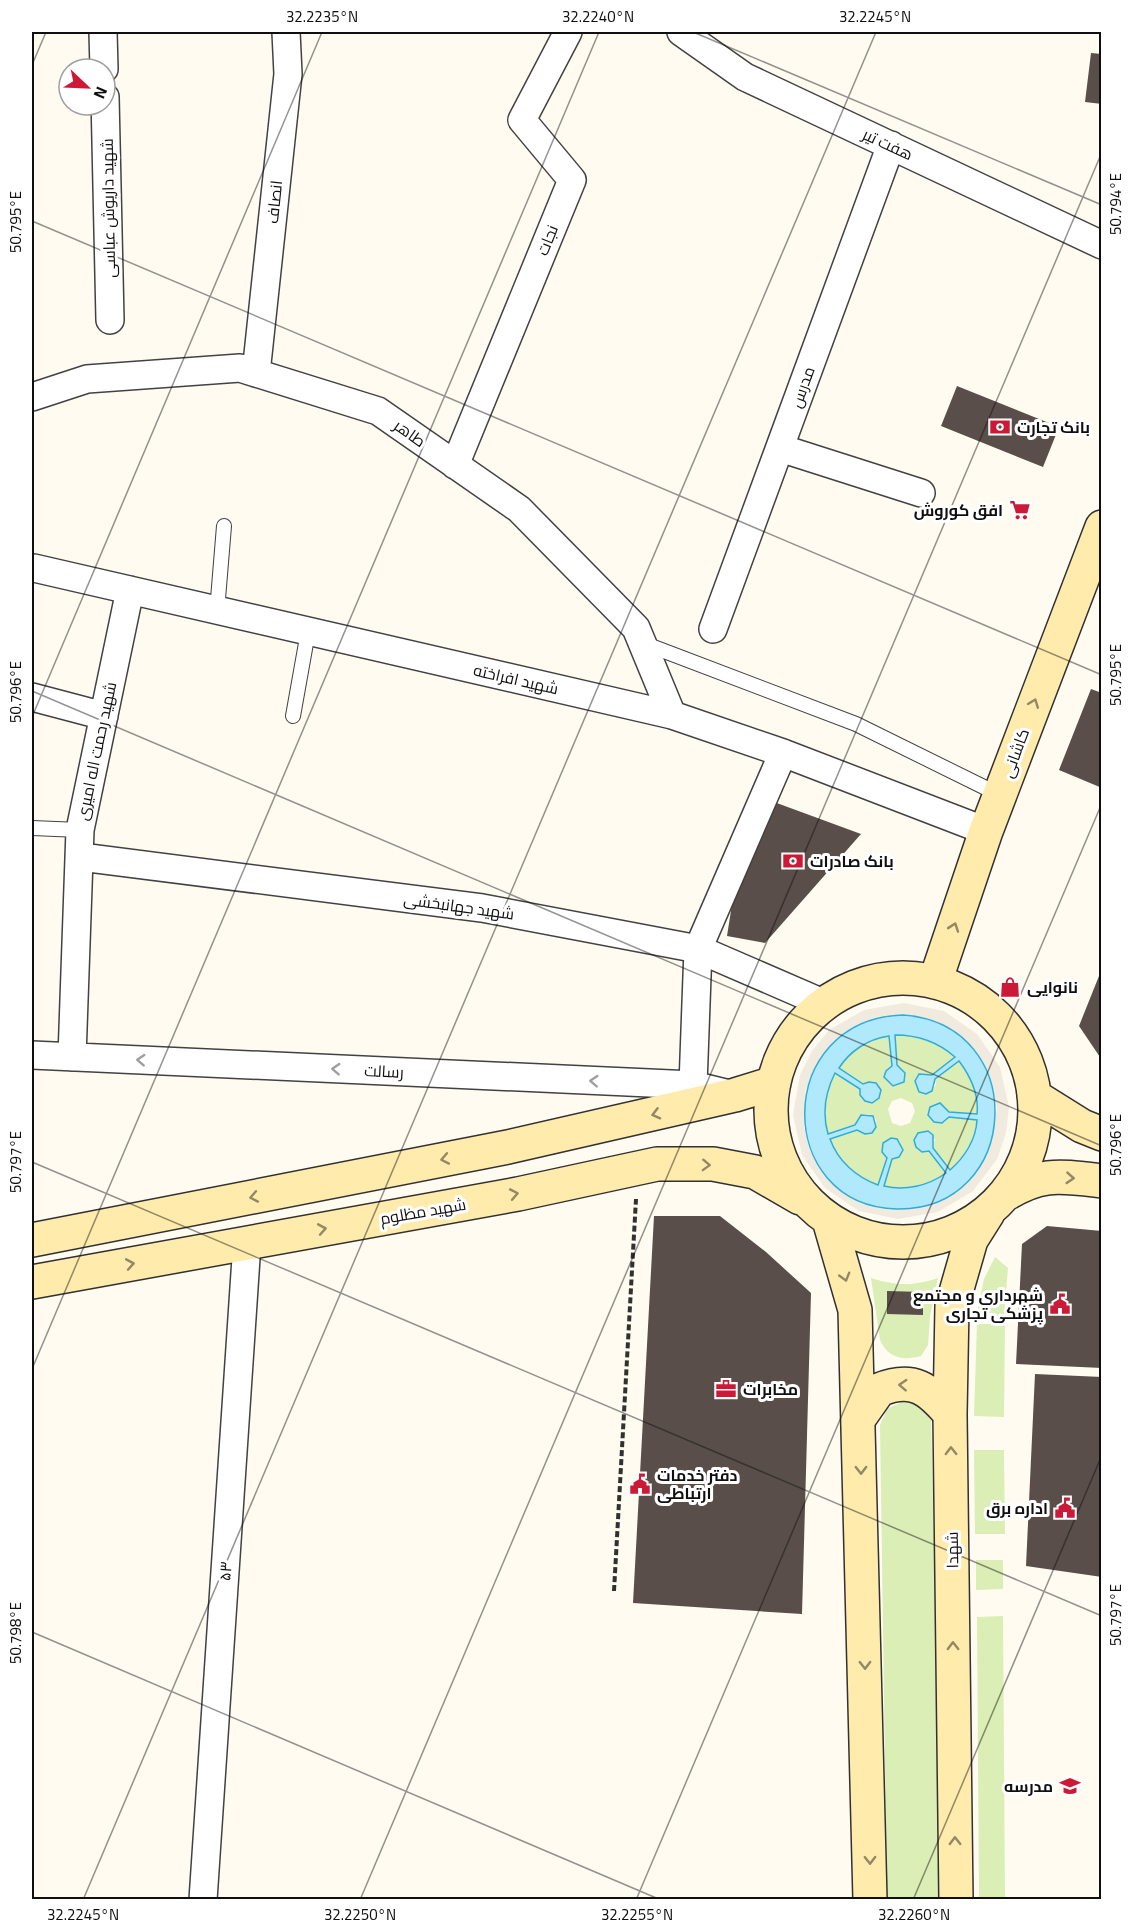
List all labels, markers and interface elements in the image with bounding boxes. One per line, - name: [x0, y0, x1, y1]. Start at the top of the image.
- text: 32.2235°N: [286, 2, 358, 31]
- text: 32.2240°N: [562, 2, 634, 31]
- text: 32.2245°N: [839, 2, 911, 31]
- north arrow: [57, 57, 117, 117]
- text: N: [85, 82, 117, 104]
- street label: هفت تیر: [857, 119, 919, 169]
- street label: شهید داریوش عباسی: [92, 138, 124, 278]
- text: 50.794°E: [1101, 173, 1130, 235]
- street label: انصاف: [257, 179, 291, 225]
- text: 50.795°E: [1, 191, 30, 253]
- street label: نجات: [527, 220, 567, 260]
- street label: مدرس: [781, 362, 823, 412]
- street label: طاهر: [387, 410, 433, 455]
- place label: بانک تجارت: [1017, 412, 1090, 442]
- bank icon: بانک تجارت: [988, 415, 1012, 439]
- place label: افق کوروش: [914, 495, 1003, 525]
- supermarket icon: افق کوروش: [1008, 498, 1032, 522]
- text: 50.795°E: [1101, 644, 1130, 706]
- street label: شهید افراخته: [470, 655, 562, 703]
- text: 50.796°E: [1, 661, 30, 723]
- street label: شهید رحمت اله امیری: [67, 679, 125, 823]
- one-way arrow: [1027, 699, 1039, 710]
- street label: کاشانی: [992, 724, 1038, 782]
- place label: بانک صادرات: [810, 846, 894, 876]
- bank icon: بانک صادرات: [781, 849, 805, 873]
- street label: شهید جهانبخشی: [402, 883, 516, 929]
- one-way arrow: [947, 922, 959, 933]
- place label: نانوایی: [1027, 972, 1078, 1002]
- shop icon: نانوایی: [998, 975, 1022, 999]
- one-way arrow: [137, 1054, 146, 1067]
- street label: رسالت: [363, 1055, 405, 1087]
- one-way arrow: [332, 1062, 341, 1075]
- one-way arrow: [589, 1074, 598, 1087]
- one-way arrow: [652, 1106, 662, 1119]
- text: 50.796°E: [1101, 1114, 1130, 1176]
- text: 50.797°E: [1, 1131, 30, 1193]
- one-way arrow: [441, 1152, 451, 1165]
- one-way arrow: [701, 1158, 710, 1171]
- one-way arrow: [1066, 1171, 1075, 1184]
- one-way arrow: [509, 1188, 519, 1201]
- street label: شهید مظلوم: [378, 1189, 468, 1233]
- one-way arrow: [249, 1190, 259, 1203]
- one-way arrow: [317, 1223, 327, 1236]
- one-way arrow: [125, 1258, 135, 1271]
- one-way arrow: [838, 1271, 850, 1281]
- place label: شهرداری و مجتمع پزشکی تجاری: [913, 1280, 1043, 1328]
- public building icon: شهرداری و مجتمع پزشکی تجاری: [1048, 1292, 1072, 1316]
- place label: مخابرات: [743, 1374, 798, 1404]
- office icon: مخابرات: [714, 1377, 738, 1401]
- one-way arrow: [898, 1379, 907, 1392]
- one-way arrow: [945, 1447, 957, 1456]
- place label: دفتر خدمات ارتباطی: [657, 1460, 738, 1508]
- one-way arrow: [855, 1466, 867, 1475]
- public building icon: دفتر خدمات ارتباطی: [628, 1472, 652, 1496]
- place label: اداره برق: [986, 1493, 1048, 1523]
- public building icon: اداره برق: [1053, 1496, 1077, 1520]
- street label: شهدا: [937, 1531, 967, 1569]
- street label: ۵۳: [209, 1560, 241, 1582]
- text: 50.797°E: [1101, 1584, 1130, 1646]
- text: 50.798°E: [1, 1602, 30, 1664]
- one-way arrow: [947, 1642, 959, 1651]
- one-way arrow: [859, 1661, 871, 1670]
- place label: مدرسه: [1004, 1771, 1053, 1801]
- school or university icon: مدرسه: [1058, 1774, 1082, 1798]
- one-way arrow: [949, 1837, 962, 1846]
- one-way arrow: [863, 1855, 876, 1864]
- text: 32.2245°N: [47, 1900, 119, 1929]
- text: 32.2250°N: [324, 1900, 396, 1929]
- text: 32.2255°N: [601, 1900, 673, 1929]
- text: 32.2260°N: [878, 1900, 950, 1929]

